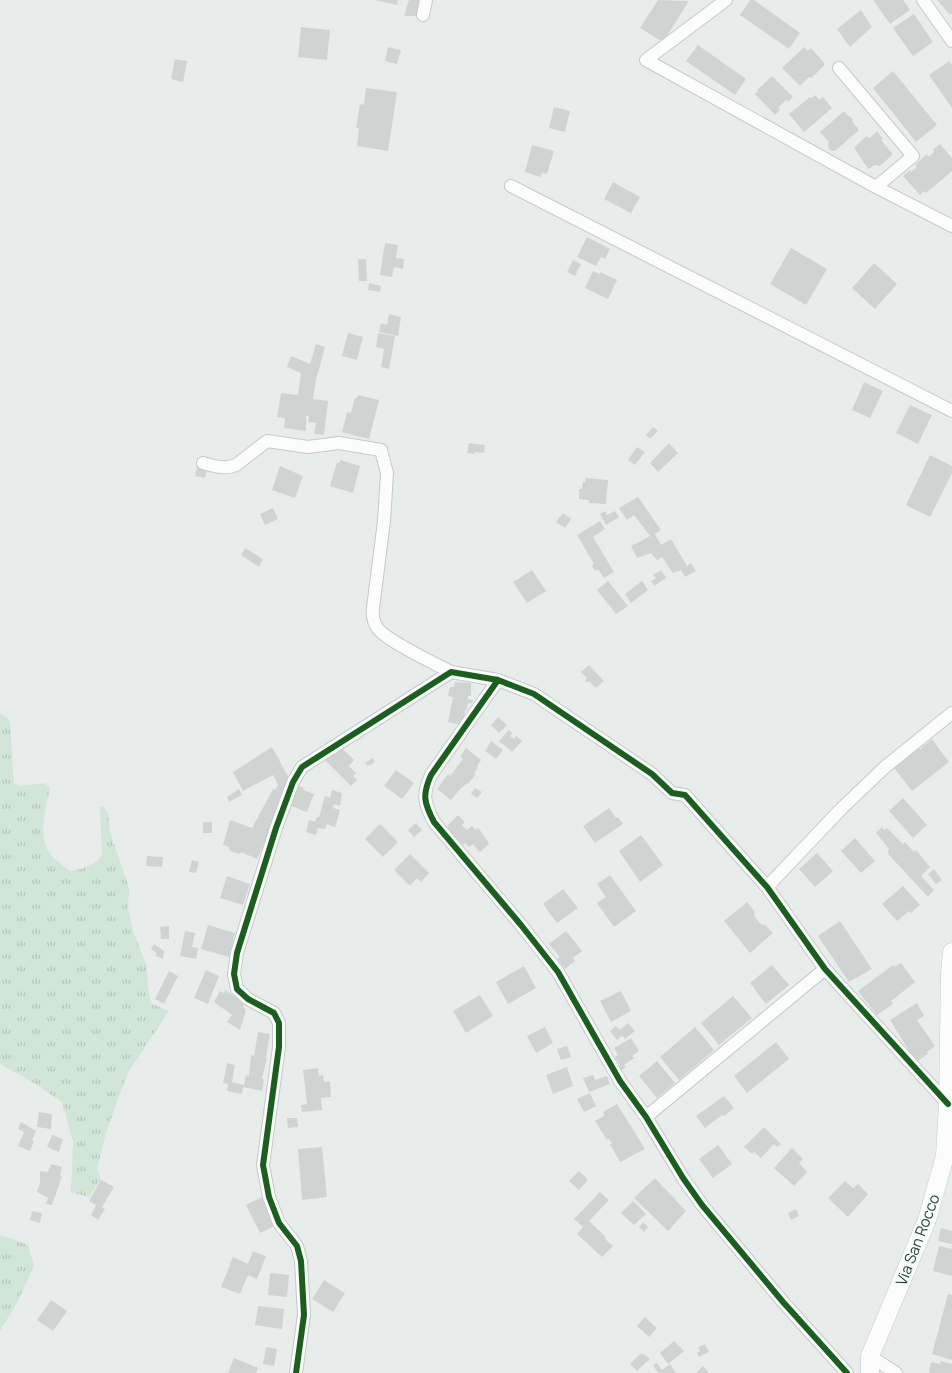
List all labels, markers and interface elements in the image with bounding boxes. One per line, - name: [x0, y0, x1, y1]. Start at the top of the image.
- street label: Via San Rocco: [890, 1191, 945, 1289]

